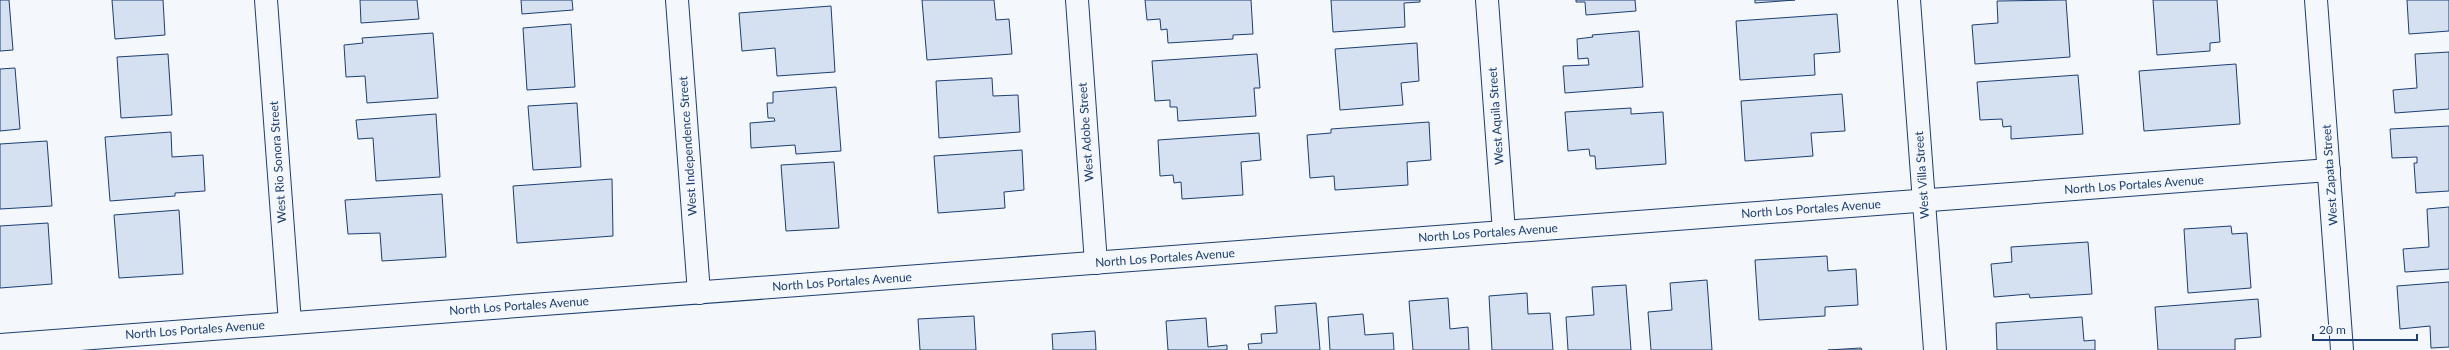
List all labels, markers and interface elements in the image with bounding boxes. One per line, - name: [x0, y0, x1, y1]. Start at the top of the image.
- street label: West Aquila Street: [1485, 66, 1506, 165]
- street label: West Independence Street: [675, 75, 700, 216]
- street label: West Adobe Street: [1075, 81, 1096, 182]
- street label: West Rio Sonora Street: [266, 100, 289, 224]
- street label: West Zapata Street: [2318, 123, 2341, 226]
- street label: West Villa Street: [1911, 130, 1932, 219]
- street label: North Los Portales Avenue: [2064, 172, 2204, 197]
- street label: North Los Portales Avenue: [1741, 196, 1881, 221]
- street label: North Los Portales Avenue: [1418, 220, 1558, 245]
- street label: North Los Portales Avenue: [1095, 245, 1235, 270]
- street label: North Los Portales Avenue: [772, 269, 912, 294]
- street label: North Los Portales Avenue: [449, 293, 589, 318]
- scale bar: [2313, 316, 2417, 342]
- street label: North Los Portales Avenue: [125, 317, 265, 342]
- text: 20 m: [2319, 322, 2346, 337]

